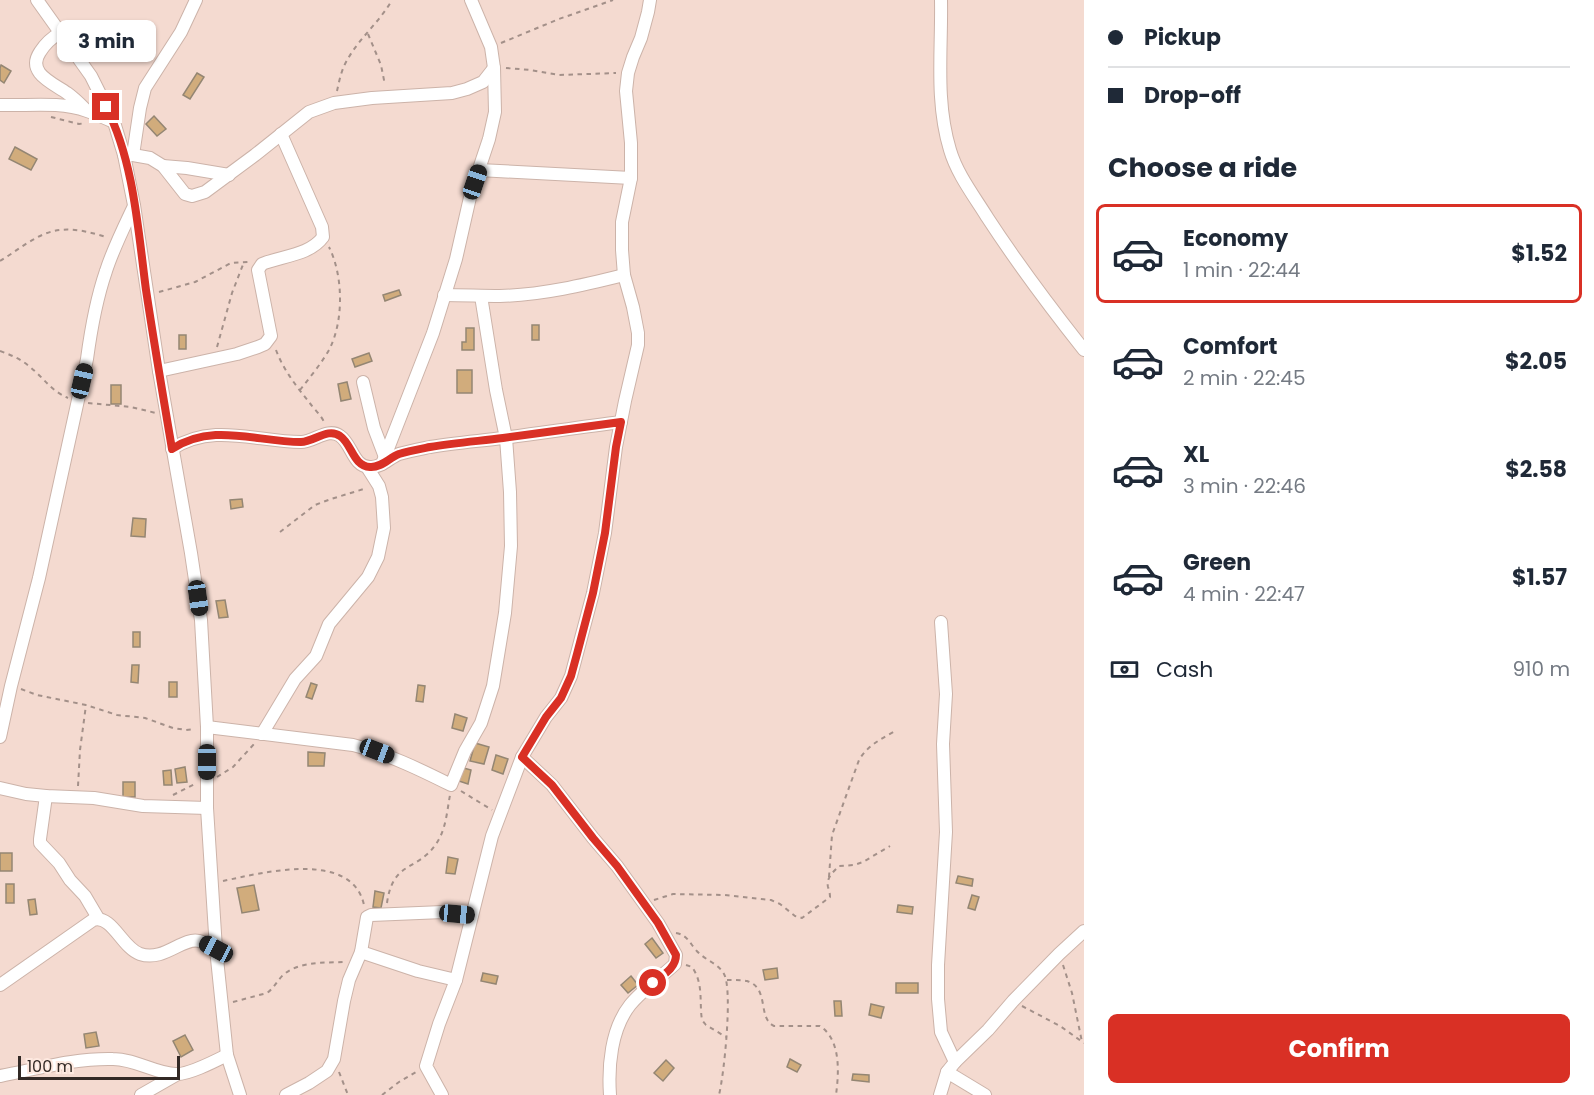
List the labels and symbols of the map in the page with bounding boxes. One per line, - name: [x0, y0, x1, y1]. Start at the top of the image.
- callout: 3 min: [57, 20, 156, 62]
- route end: [92, 93, 119, 120]
- car: [461, 162, 489, 202]
- car: [69, 361, 95, 401]
- car: [187, 579, 209, 617]
- car: [357, 736, 397, 766]
- car: [198, 744, 216, 780]
- car: [438, 903, 476, 925]
- car: [196, 933, 236, 965]
- route start: [639, 969, 666, 996]
- scale bar: [18, 1053, 180, 1080]

